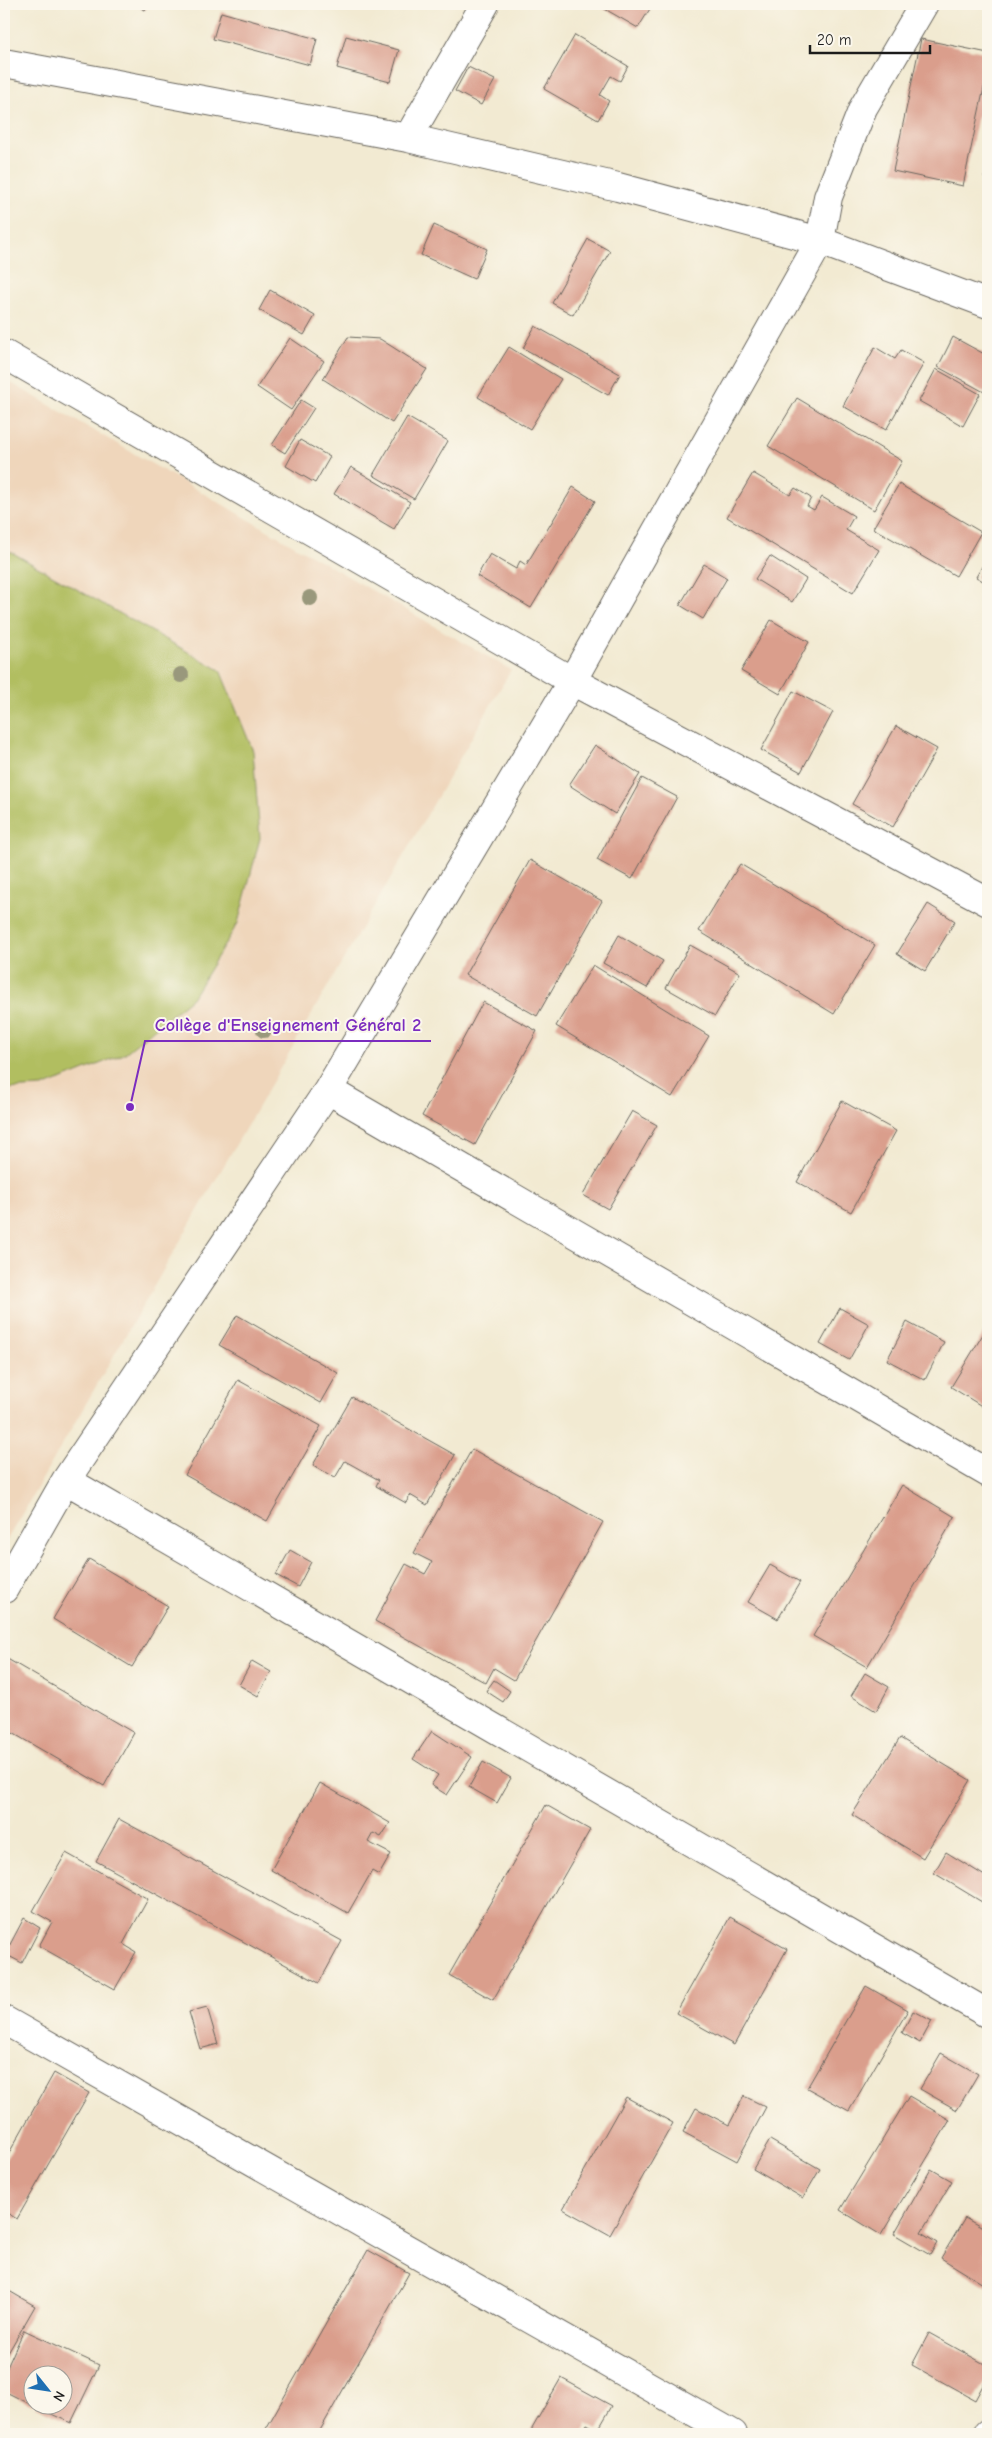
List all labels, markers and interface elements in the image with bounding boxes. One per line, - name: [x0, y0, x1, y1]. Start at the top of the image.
- scale bar: [810, 22, 930, 54]
- text: 20 m: [817, 31, 851, 49]
- callout: Collège d'Enseignement Général 2: [145, 1008, 431, 1041]
- text: Collège d'Enseignement Général 2: [155, 1015, 421, 1036]
- north arrow: [22, 2366, 72, 2416]
- text: N: [49, 2388, 68, 2404]

